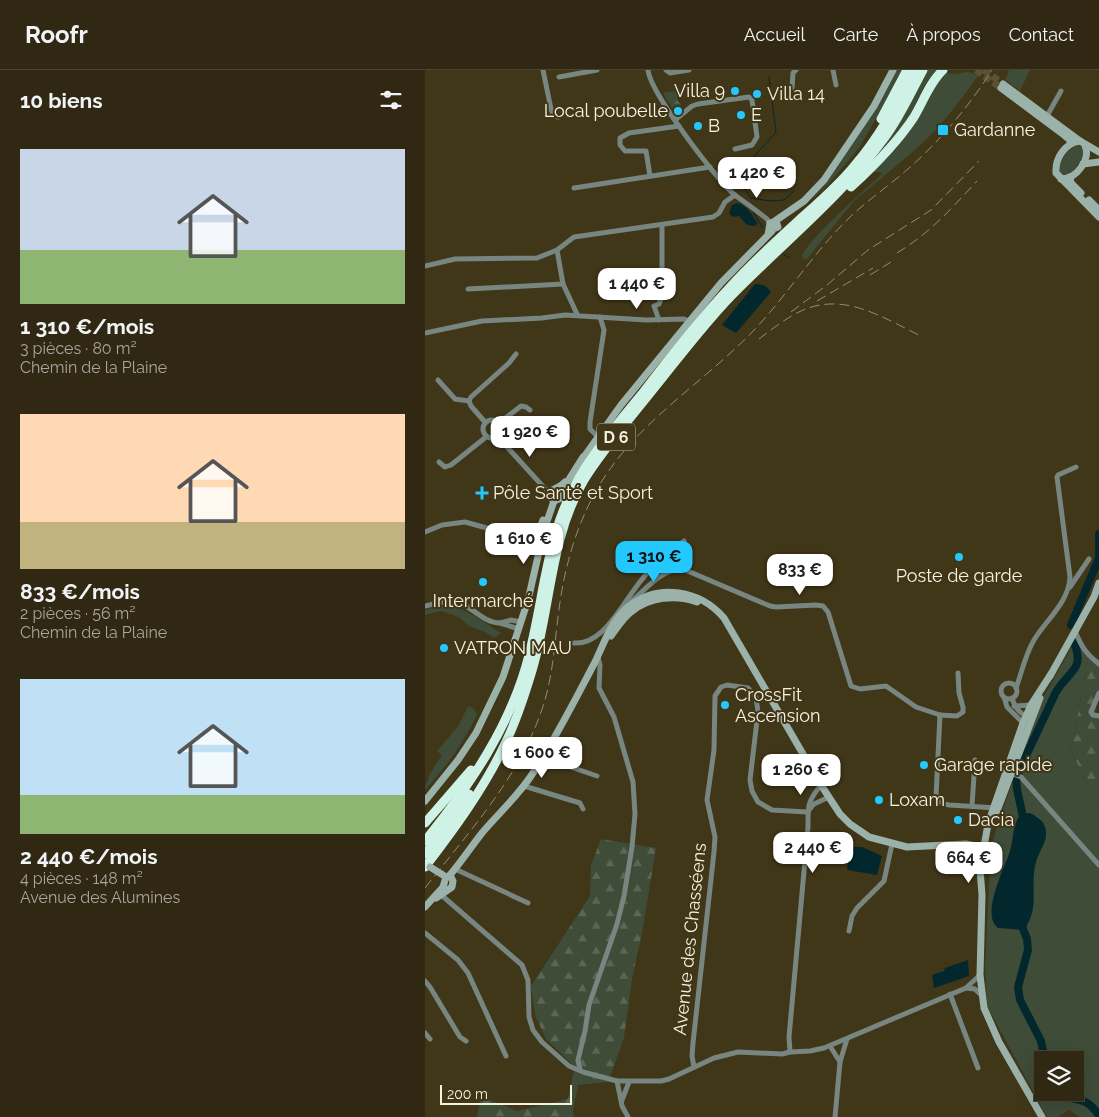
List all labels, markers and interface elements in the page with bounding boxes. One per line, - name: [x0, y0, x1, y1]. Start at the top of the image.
- text: Roofr: [25, 20, 88, 49]
- text: Accueil: [744, 24, 805, 45]
- text: Carte: [833, 24, 878, 45]
- text: À propos: [906, 24, 981, 45]
- text: Contact: [1009, 24, 1074, 45]
- place label: Villa 9: [674, 80, 725, 101]
- place label: Villa 14: [767, 83, 825, 104]
- marker: Villa 9: [729, 85, 741, 97]
- icon: filters: [377, 86, 405, 114]
- text: 10 biens: [20, 88, 103, 113]
- marker: Villa 14: [751, 88, 763, 100]
- place label: Local poubelle: [544, 100, 668, 121]
- place label: E: [751, 104, 762, 125]
- marker: Local poubelle: [672, 105, 684, 117]
- marker: E: [735, 109, 747, 121]
- place label: B: [708, 115, 720, 136]
- place label: Gardanne: [954, 119, 1036, 140]
- marker: B: [692, 120, 704, 132]
- marker: Gardanne: [936, 123, 950, 137]
- pin: 1 420 €: [711, 156, 803, 199]
- text: 1 420 €: [729, 163, 785, 182]
- icon: home: [168, 181, 258, 271]
- pin: 1 440 €: [591, 268, 683, 310]
- text: 1 440 €: [609, 274, 665, 293]
- text: 1 310 €/mois: [20, 314, 154, 339]
- text: 3 pièces · 80 m²: [20, 339, 137, 358]
- text: Chemin de la Plaine: [20, 358, 167, 377]
- pin: 1 920 €: [484, 416, 576, 458]
- text: 1 920 €: [502, 422, 558, 441]
- road number: D 6: [597, 424, 635, 451]
- icon: home: [168, 446, 258, 536]
- place label: Pôle Santé et Sport: [493, 482, 653, 503]
- marker: Pôle Santé et Sport: [475, 486, 489, 500]
- pin: 1 610 €: [478, 522, 570, 565]
- text: 1 610 €: [496, 529, 552, 548]
- pin: 1 310 €: [608, 540, 700, 583]
- text: 1 310 €: [626, 547, 682, 566]
- marker: Poste de garde: [953, 551, 965, 563]
- pin: 833 €: [765, 554, 835, 596]
- text: 833 €: [778, 560, 822, 579]
- place label: Poste de garde: [896, 565, 1023, 586]
- marker: Intermarché: [477, 576, 489, 588]
- text: 833 €/mois: [20, 579, 140, 604]
- place label: Intermarché: [433, 590, 534, 611]
- text: 2 pièces · 56 m²: [20, 604, 136, 623]
- text: Chemin de la Plaine: [20, 623, 167, 642]
- place label: VATRON MAU: [454, 637, 572, 658]
- marker: VATRON MAU: [438, 642, 450, 654]
- place label: CrossFit Ascension: [735, 684, 820, 726]
- marker: CrossFit Ascension: [719, 699, 731, 711]
- icon: home: [168, 711, 258, 801]
- pin: 1 600 €: [496, 736, 588, 779]
- text: 1 600 €: [513, 743, 571, 762]
- pin: 1 260 €: [755, 754, 847, 796]
- place label: Garage rapide: [934, 754, 1052, 775]
- marker: Garage rapide: [918, 759, 930, 771]
- text: 1 260 €: [773, 760, 829, 779]
- place label: Loxam: [889, 789, 945, 810]
- marker: Loxam: [873, 794, 885, 806]
- place label: Dacia: [968, 809, 1014, 830]
- marker: Dacia: [952, 814, 964, 826]
- pin: 2 440 €: [767, 832, 859, 874]
- text: 2 440 €: [784, 838, 842, 857]
- street label: Avenue des Chasséens: [669, 842, 710, 1036]
- pin: 664 €: [934, 842, 1004, 884]
- text: 2 440 €/mois: [20, 844, 158, 869]
- text: 664 €: [946, 848, 992, 867]
- text: 4 pièces · 148 m²: [20, 869, 143, 888]
- text: Avenue des Alumines: [20, 888, 180, 907]
- map controls: [1034, 1051, 1084, 1101]
- button: layers: [1034, 1051, 1084, 1101]
- scale bar: [440, 1082, 573, 1105]
- text: 200 m: [447, 1086, 488, 1102]

